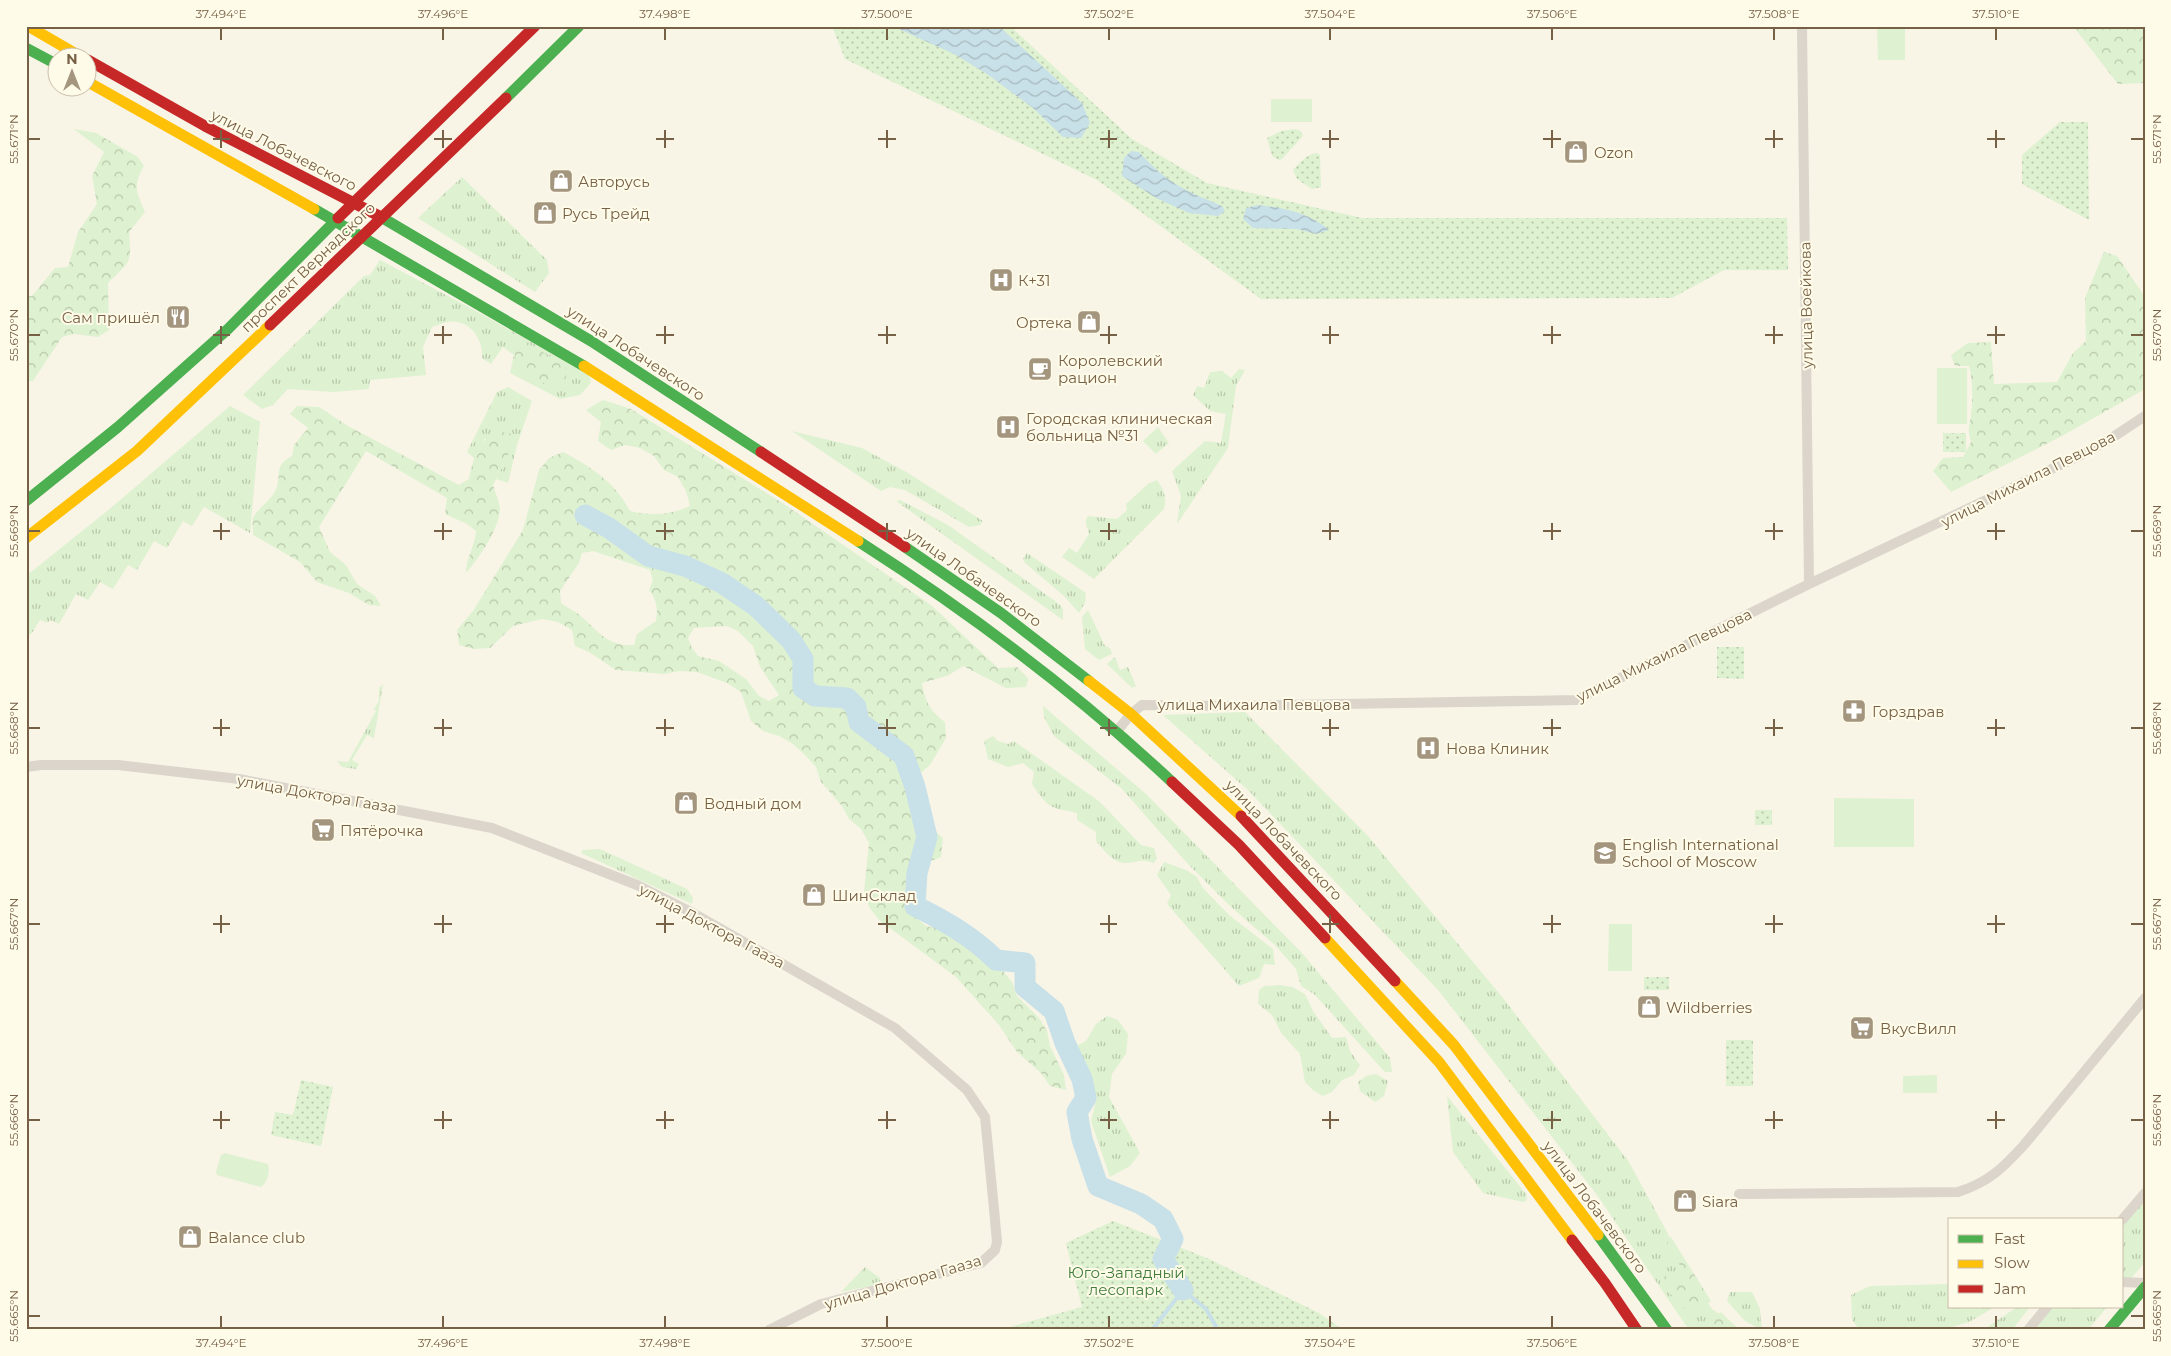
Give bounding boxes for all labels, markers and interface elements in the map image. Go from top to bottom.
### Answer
text: 37.494°E [195,6,247,21]
text: 37.496°E [418,6,468,21]
text: 37.498°E [639,6,691,21]
text: 37.500°E [861,6,913,21]
text: 37.502°E [1084,6,1134,21]
text: 37.504°E [1305,6,1355,21]
text: 37.506°E [1527,6,1577,21]
text: 37.508°E [1748,6,1800,21]
text: 37.510°E [1972,6,2020,21]
north arrow [48,48,98,98]
text: N [66,50,78,68]
street label: улица Лобачевского [207,105,360,195]
text: 55.671°N [6,114,21,164]
text: 55.671°N [2149,114,2164,164]
shop icon: Ozon [1563,139,1589,165]
place label: Ozon [1594,143,1634,162]
shop icon: Авторусь [548,168,574,194]
place label: Авторусь [578,172,650,191]
street label: проспект Вернадского [237,198,379,336]
shop icon: Русь Трейд [532,200,558,226]
place label: Русь Трейд [562,204,650,223]
street label: улица Воейкова [1795,241,1817,370]
hospital icon: К+31 [988,267,1014,293]
place label: К+31 [1018,271,1050,290]
street label: улица Лобачевского [563,301,709,405]
restaurant icon: Сам пришёл [165,304,191,330]
place label: Сам пришёл [62,308,160,327]
text: 55.670°N [6,309,21,361]
shop icon: Ортека [1076,309,1102,335]
text: 55.670°N [2149,309,2164,361]
place label: Ортека [1016,313,1072,332]
place label: Королевский рацион [1058,351,1163,387]
cafe icon: Королевский рацион [1027,356,1053,382]
place label: Городская клиническая больница №31 [1026,409,1213,445]
hospital icon: Городская клиническая больница №31 [995,414,1021,440]
street label: улица Михаила Певцова [1937,427,2118,532]
text: 55.669°N [6,505,21,557]
text: 55.669°N [2149,505,2164,557]
street label: улица Лобачевского [902,523,1045,631]
street label: улица Михаила Певцова [1572,604,1755,706]
street label: улица Михаила Певцова [1157,695,1350,714]
pharmacy icon: Горздрав [1841,698,1867,724]
text: 55.668°N [6,702,21,755]
place label: Горздрав [1872,702,1945,721]
text: 55.668°N [2149,702,2164,755]
hospital icon: Нова Клиник [1415,735,1441,761]
place label: Нова Клиник [1446,739,1549,758]
street label: улица Доктора Гааза [235,770,398,817]
street label: улица Лобачевского [1221,775,1347,904]
shop icon: Водный дом [673,790,699,816]
place label: Водный дом [704,794,802,813]
supermarket icon: Пятёрочка [310,817,336,843]
place label: Пятёрочка [340,821,424,840]
place label: English International School of Moscow [1622,835,1779,871]
school or university icon: English International School of Moscow [1592,840,1618,866]
street label: улица Доктора Гааза [635,879,788,972]
shop icon: ШинСклад [801,882,827,908]
place label: ШинСклад [832,886,917,905]
text: 55.667°N [6,898,21,950]
text: 55.667°N [2149,898,2164,950]
shop icon: Wildberries [1636,994,1662,1020]
place label: Wildberries [1666,998,1752,1017]
supermarket icon: ВкусВилл [1849,1015,1875,1041]
place label: ВкусВилл [1880,1019,1957,1038]
text: 55.666°N [6,1094,21,1146]
text: 55.666°N [2149,1094,2164,1146]
street label: улица Лобачевского [1538,1136,1651,1277]
shop icon: Siara [1672,1188,1698,1214]
place label: Siara [1702,1192,1738,1211]
legend [1948,1218,2124,1308]
shop icon: Balance club [177,1224,203,1250]
place label: Balance club [208,1228,305,1247]
text: Fast [1994,1229,2025,1248]
street label: улица Доктора Гааза [821,1251,984,1314]
text: Slow [1994,1253,2030,1272]
park label: Юго-Западный лесопарк [1067,1263,1185,1299]
text: Jam [1993,1279,2026,1298]
text: 55.665°N [6,1290,21,1342]
text: 55.665°N [2149,1290,2164,1342]
text: 37.494°E [195,1335,247,1350]
text: 37.496°E [418,1335,468,1350]
text: 37.498°E [639,1335,691,1350]
text: 37.500°E [861,1335,913,1350]
text: 37.502°E [1084,1335,1134,1350]
text: 37.504°E [1305,1335,1355,1350]
text: 37.506°E [1527,1335,1577,1350]
text: 37.508°E [1748,1335,1800,1350]
text: 37.510°E [1972,1335,2020,1350]

